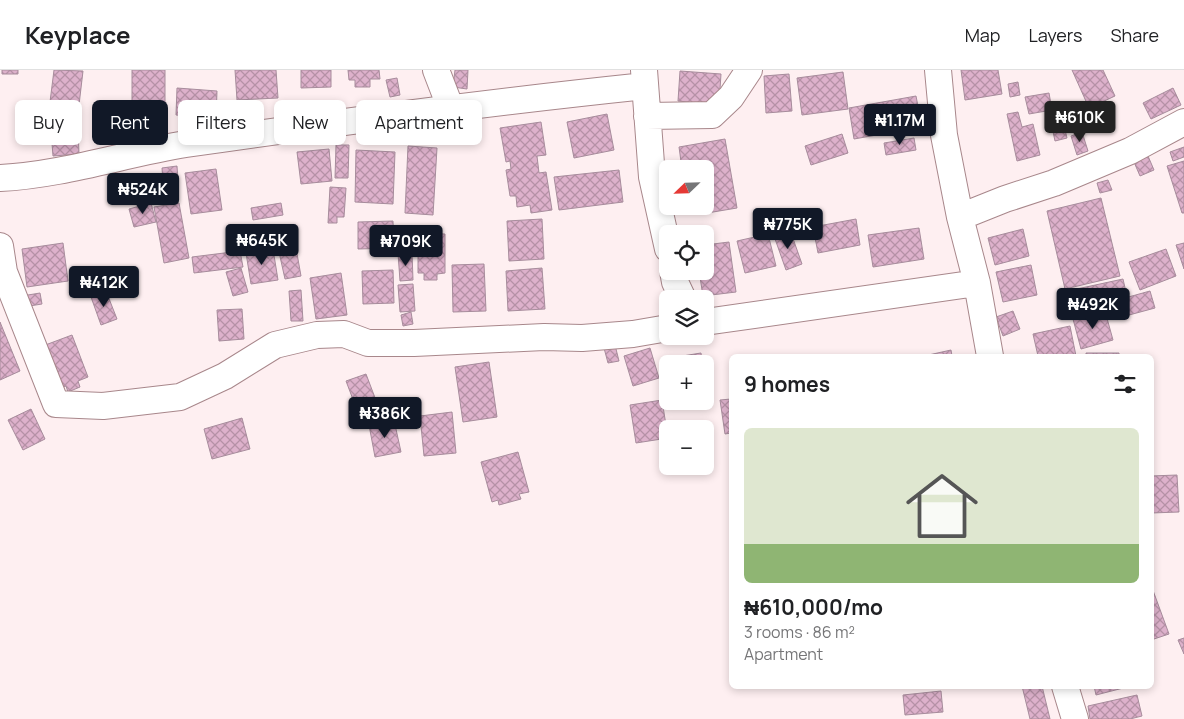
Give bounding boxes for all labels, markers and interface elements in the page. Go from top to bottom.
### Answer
text: Keyplace [25,18,130,51]
text: Map [965,23,1000,47]
text: Layers [1028,23,1082,47]
text: Share [1110,23,1159,47]
chip: Buy [15,100,82,145]
chip: Rent [92,100,168,145]
chip: Filters [178,100,264,145]
chip: New [274,100,346,145]
chip: Apartment [356,100,482,145]
pin: ₦610K [1045,100,1115,143]
pin: ₦1.17M [859,104,941,146]
text: ₦610K [1055,106,1105,128]
text: ₦1.17M [875,109,925,131]
north arrow [659,160,714,215]
map controls [659,160,714,475]
pin: ₦524K [108,172,178,215]
text: ₦524K [118,178,168,200]
pin: ₦775K [753,208,823,250]
text: ₦775K [764,213,812,235]
pin: ₦645K [227,224,297,266]
pin: ₦709K [371,224,441,267]
button: locate [659,225,714,280]
text: ₦645K [237,229,287,251]
text: ₦709K [381,230,431,252]
pin: ₦412K [69,266,139,308]
text: ₦412K [80,271,128,293]
pin: ₦492K [1058,288,1128,330]
button: layers [659,290,714,345]
text: ₦492K [1068,293,1118,315]
button: + [659,355,714,410]
text: 9 homes [744,370,830,398]
icon: filters [1111,370,1139,398]
pin: ₦386K [350,396,420,439]
text: ₦386K [360,402,410,424]
button: − [659,420,714,475]
icon: home [897,461,987,551]
text: ₦610,000/mo [744,593,883,621]
text: 3 rooms · 86 m² [744,621,855,643]
text: Apartment [744,643,823,665]

